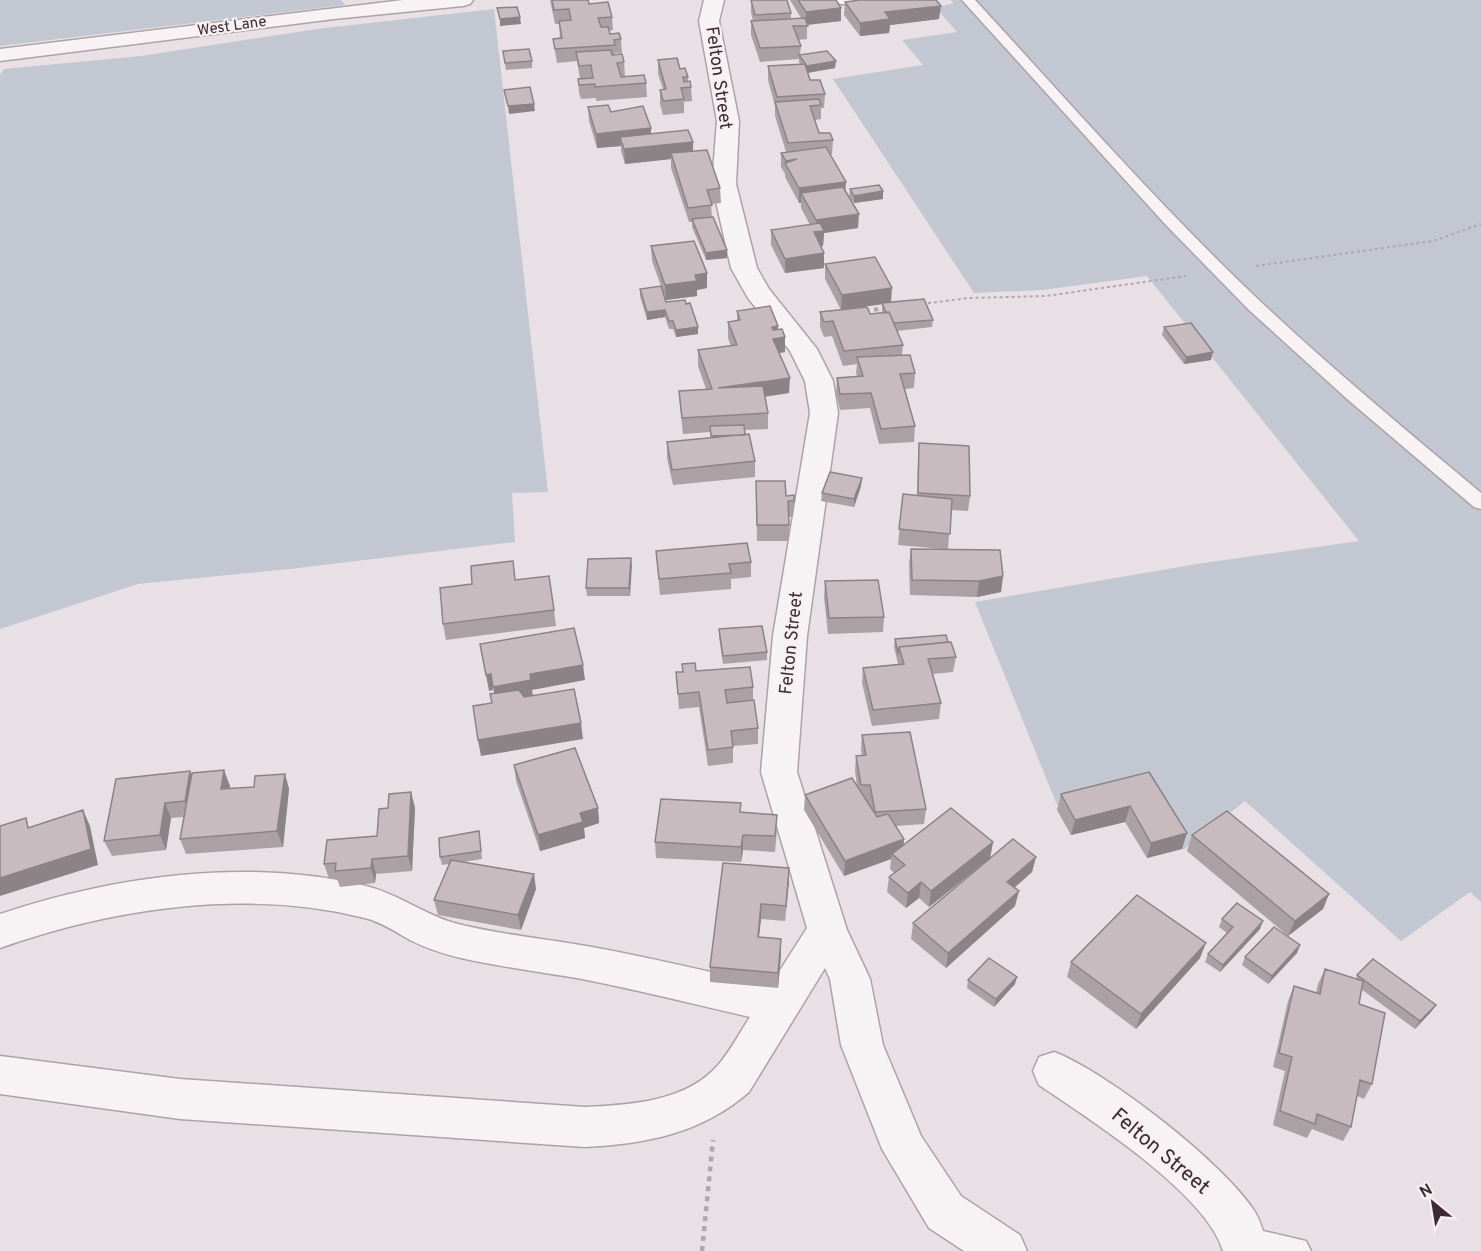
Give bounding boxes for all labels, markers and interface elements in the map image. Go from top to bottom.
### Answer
street label: West Lane [196,13,268,41]
street label: Felton Street [699,25,737,131]
street label: Felton Street [775,590,809,696]
street label: Felton Street [1105,1103,1215,1201]
north arrow [1403,1173,1463,1233]
text: N [1417,1180,1436,1203]

